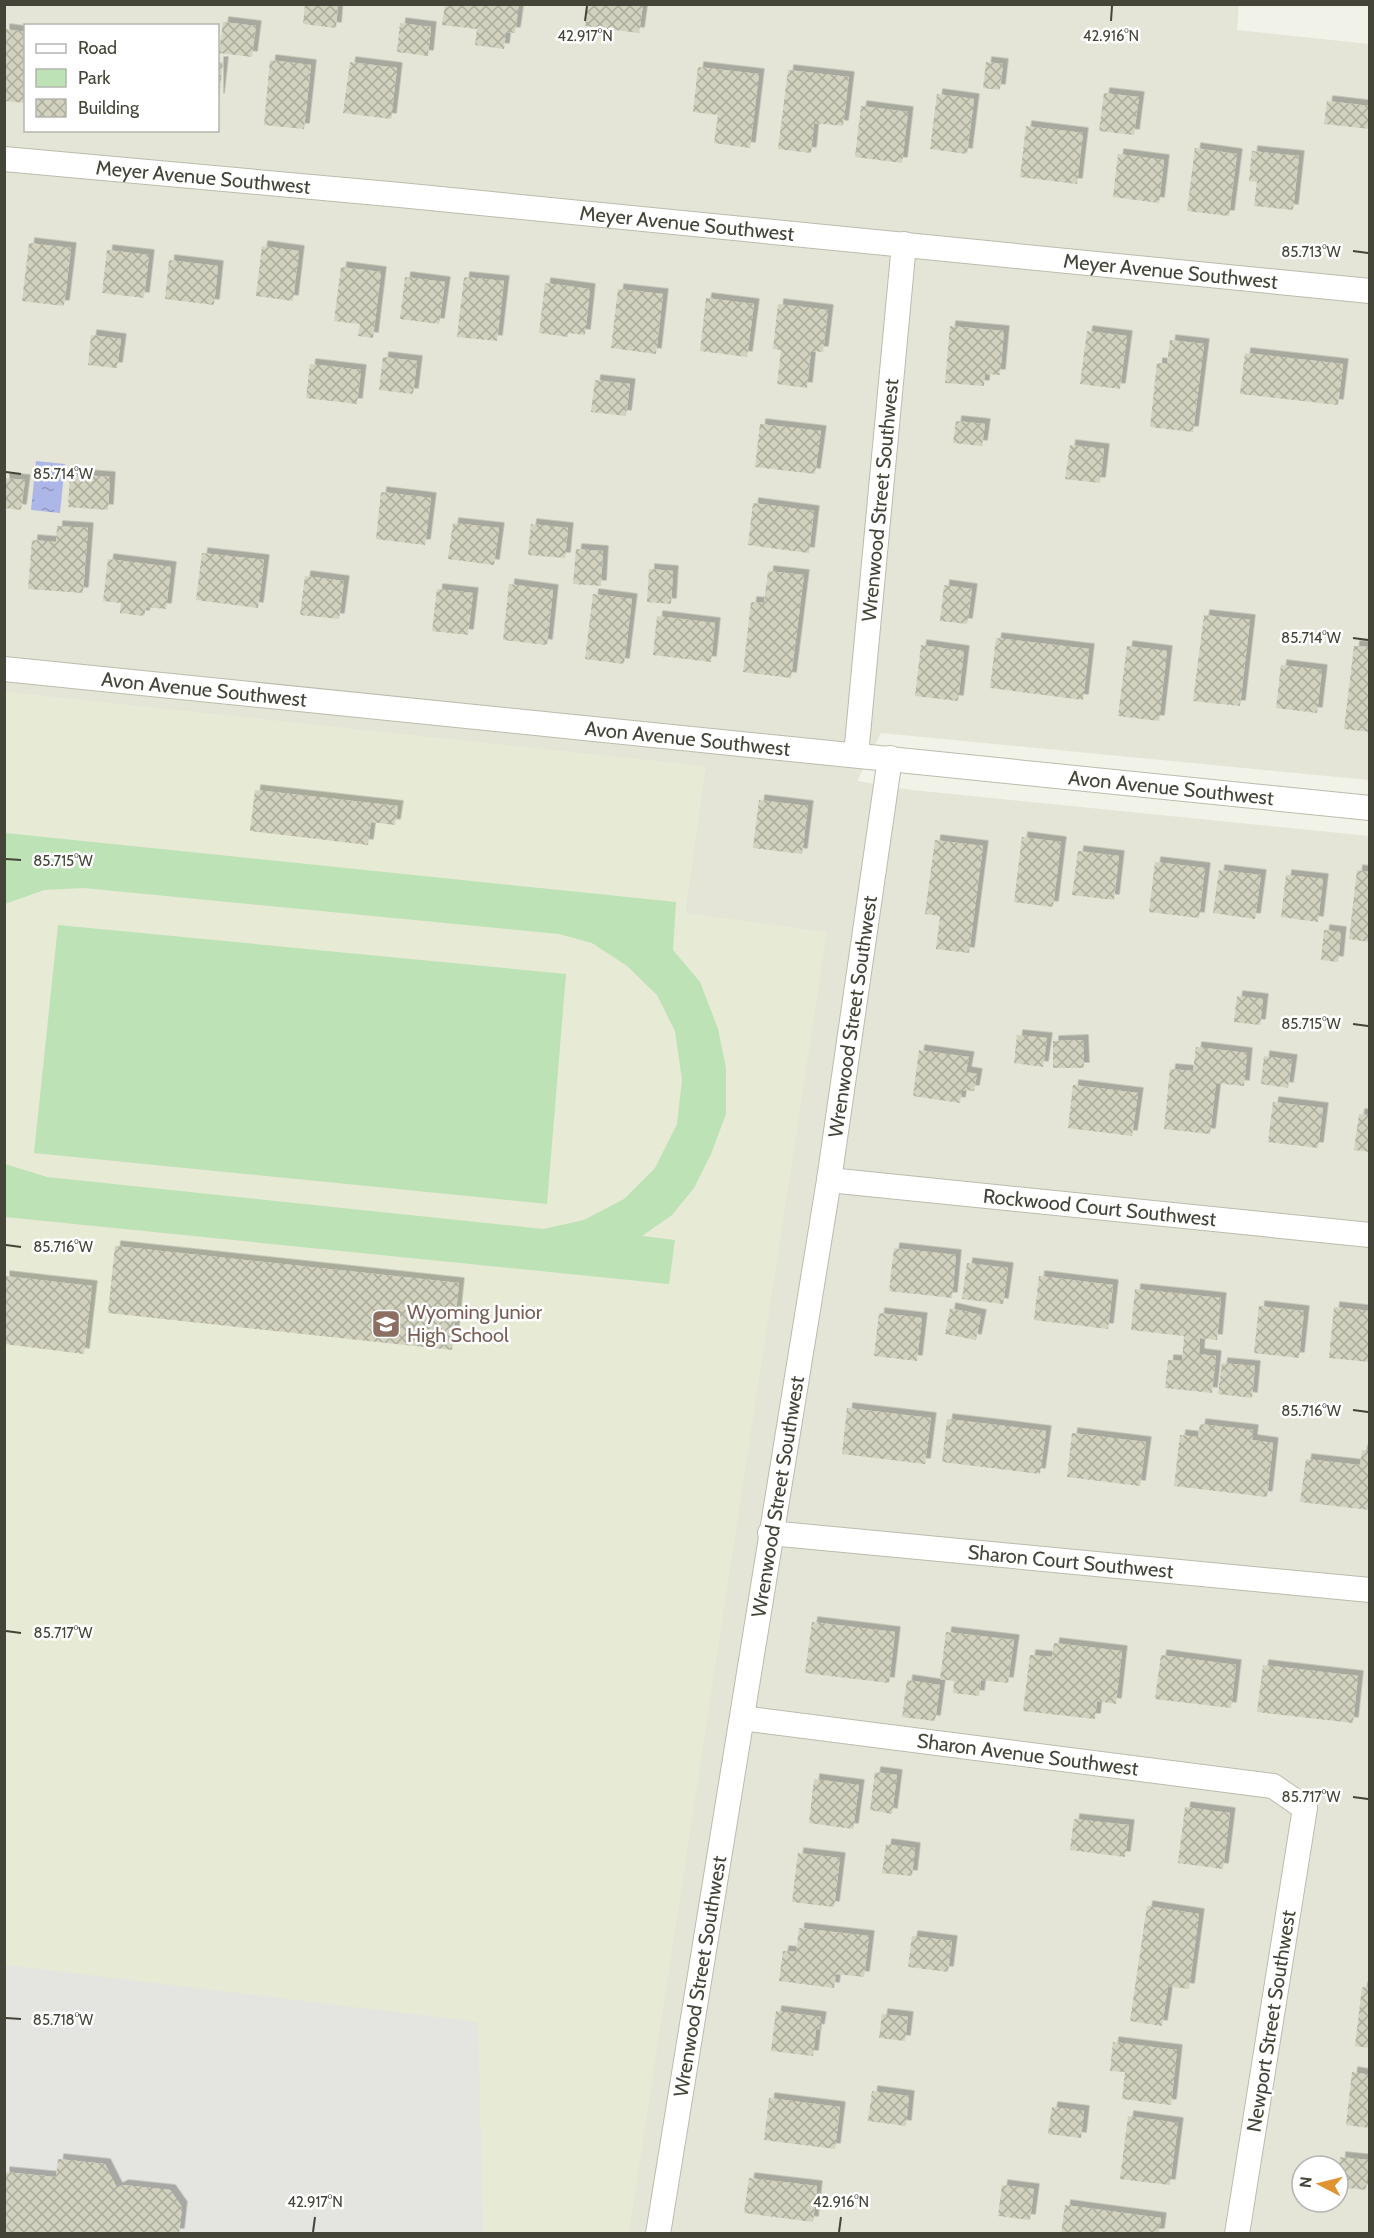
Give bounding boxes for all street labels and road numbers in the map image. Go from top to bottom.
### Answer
street label: Meyer Avenue Southwest [95,155,312,199]
street label: Meyer Avenue Southwest [579,201,796,246]
street label: Meyer Avenue Southwest [1062,249,1279,294]
street label: Wrenwood Street Southwest [857,377,903,623]
street label: Avon Avenue Southwest [100,667,308,712]
street label: Avon Avenue Southwest [584,716,792,761]
street label: Avon Avenue Southwest [1067,765,1275,810]
street label: Wrenwood Street Southwest [823,894,882,1139]
street label: Rockwood Court Southwest [982,1184,1218,1231]
street label: Wrenwood Street Southwest [746,1374,809,1619]
street label: Sharon Court Southwest [967,1540,1175,1583]
street label: Sharon Avenue Southwest [916,1729,1140,1781]
street label: Wrenwood Street Southwest [668,1854,731,2099]
street label: Newport Street Southwest [1242,1908,1300,2134]

